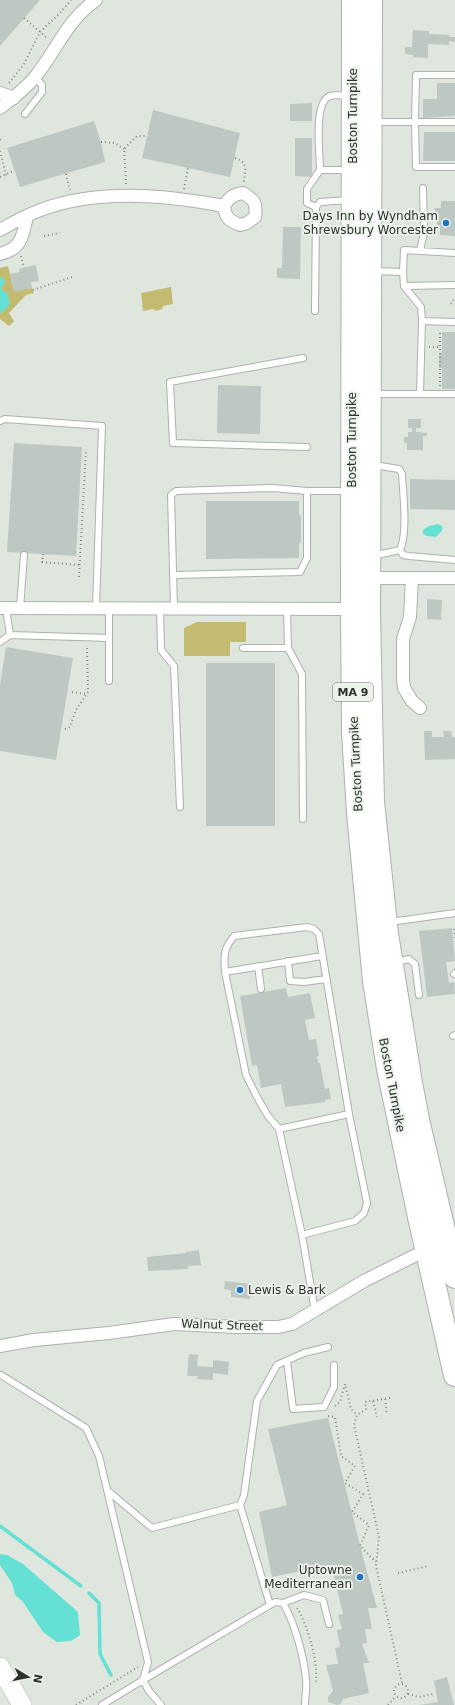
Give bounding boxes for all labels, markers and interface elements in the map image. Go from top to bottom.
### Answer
street label: Boston Turnpike [346,68,360,164]
place label: Days Inn by Wyndham Shrewsbury Worcester [303,209,438,237]
marker: Days Inn by Wyndham Shrewsbury Worcester [441,218,451,228]
street label: Boston Turnpike [345,392,359,488]
road number: MA 9 [333,683,373,701]
street label: Boston Turnpike [347,716,365,812]
street label: Boston Turnpike [376,1037,408,1133]
place label: Lewis & Bark [248,1283,326,1297]
marker: Lewis & Bark [235,1285,245,1295]
street label: Walnut Street [181,1317,264,1333]
place label: Uptowne Mediterranean [264,1563,352,1591]
marker: Uptowne Mediterranean [355,1572,365,1582]
north arrow [8,1657,48,1697]
text: N [30,1673,45,1684]

